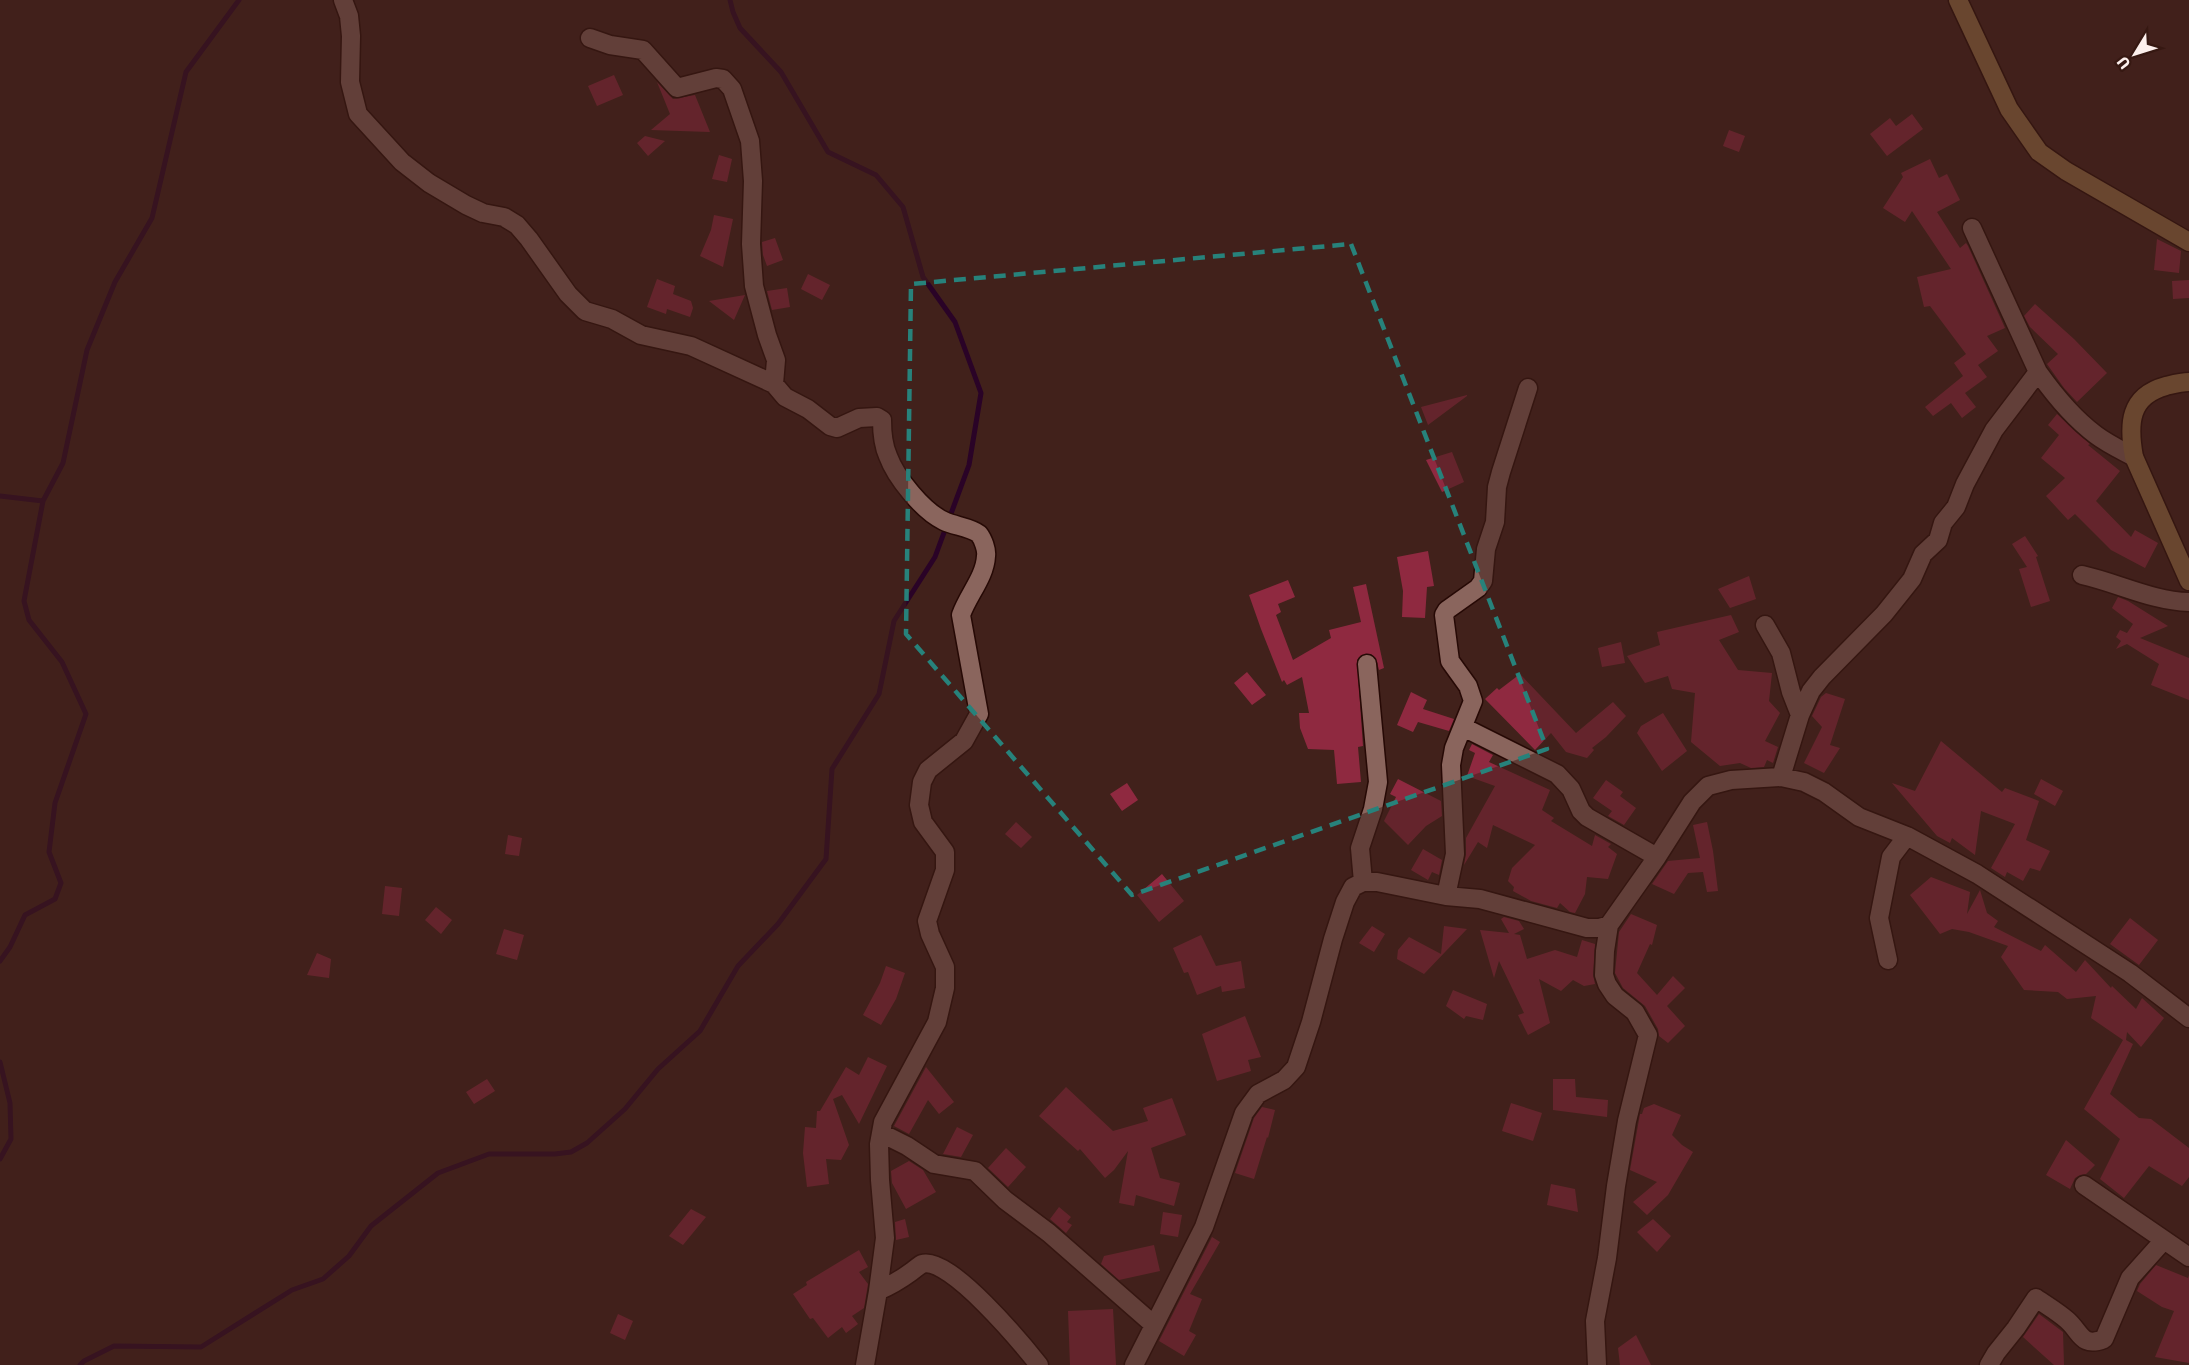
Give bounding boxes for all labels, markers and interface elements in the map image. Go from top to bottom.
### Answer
north arrow [2105,24,2165,84]
text: U [2113,52,2135,73]

